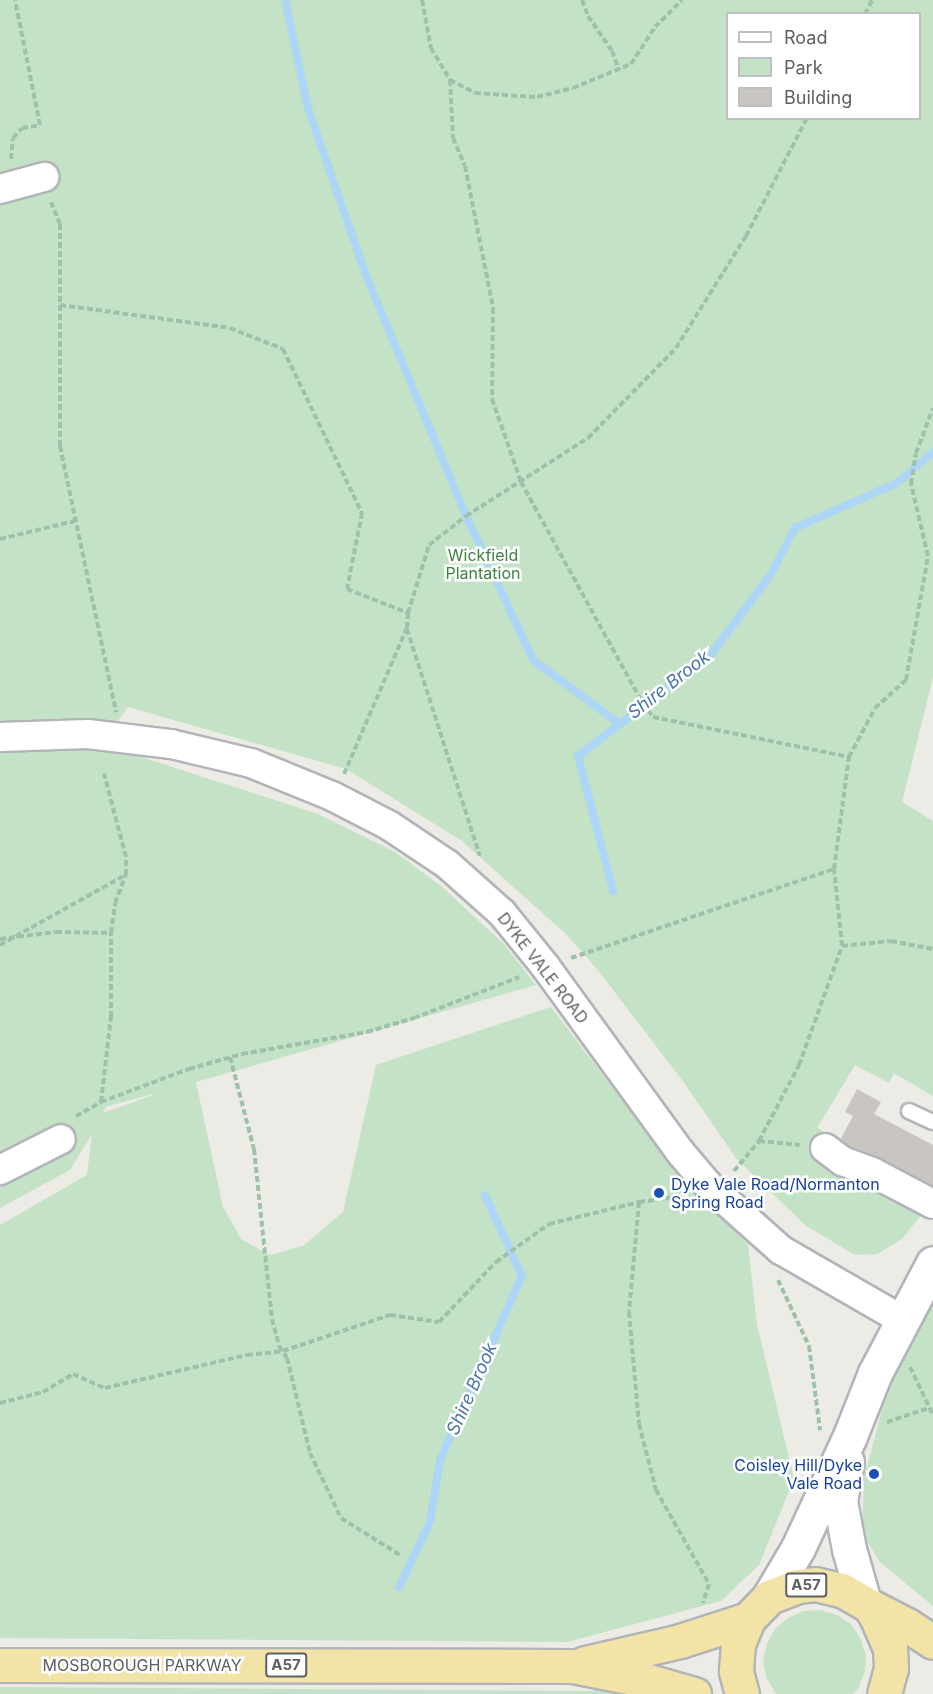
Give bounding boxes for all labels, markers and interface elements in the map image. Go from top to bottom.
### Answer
legend [726,12,921,120]
text: Road [784,27,827,48]
text: Park [784,57,823,78]
text: Building [784,87,852,108]
park label: Wickfield Plantation [446,545,520,583]
water label: Shire Brook [624,646,714,724]
street label: DYKE VALE ROAD [494,909,592,1027]
place label: Dyke Vale Road/Normanton Spring Road [671,1174,880,1212]
marker: Dyke Vale Road/Normanton Spring Road [652,1186,666,1200]
water label: Shire Brook [442,1340,502,1438]
place label: Coisley Hill/Dyke Vale Road [734,1455,862,1493]
marker: Coisley Hill/Dyke Vale Road [867,1467,881,1481]
road number: A57 [785,1573,827,1597]
road number: A57 [265,1653,307,1677]
street label: MOSBOROUGH PARKWAY [42,1655,242,1675]

